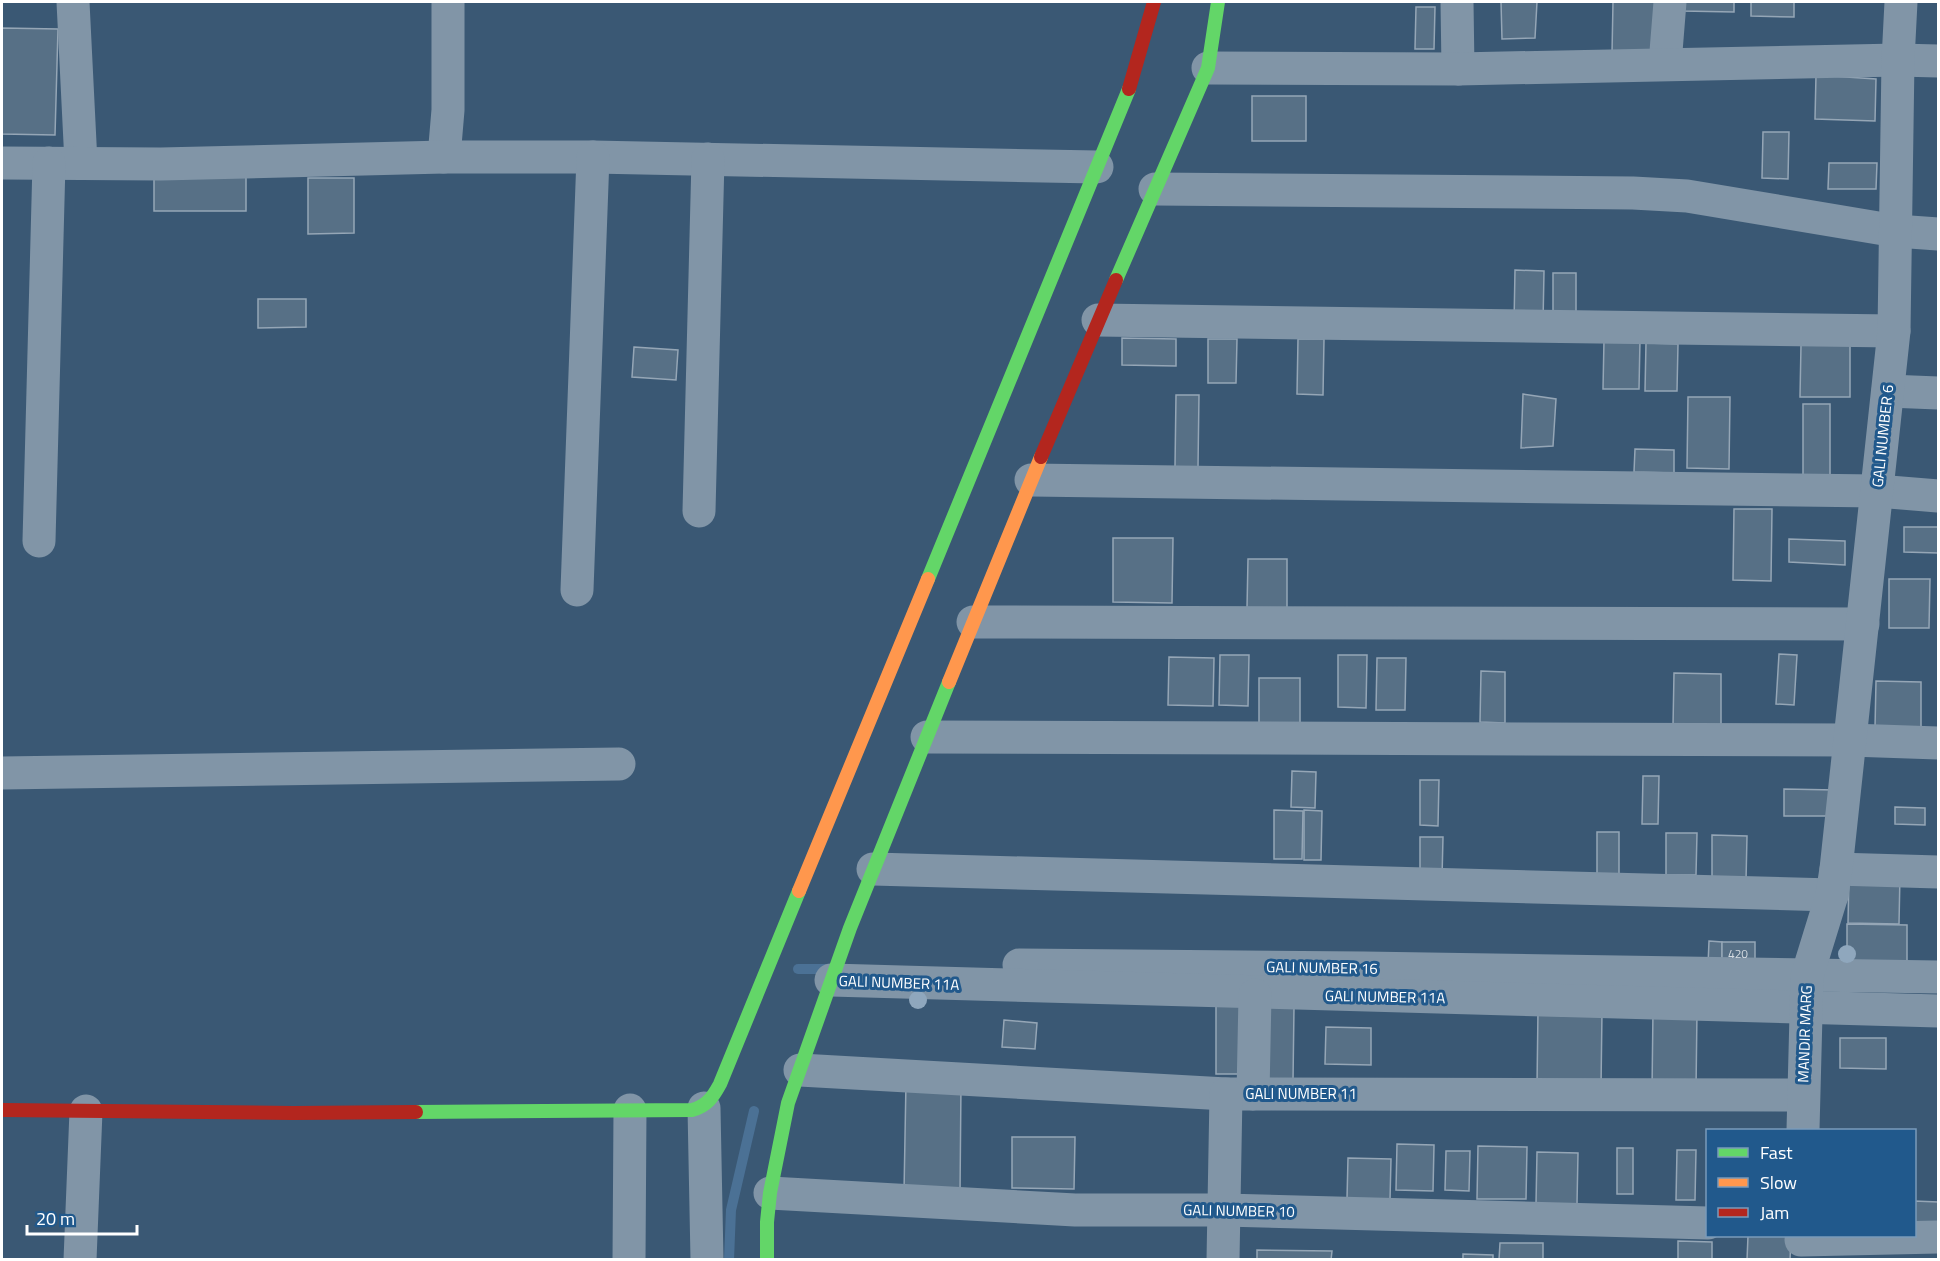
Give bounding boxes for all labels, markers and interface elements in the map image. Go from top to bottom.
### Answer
street label: GALI NUMBER 6 [1866,383,1899,488]
house number: 420 [1728,944,1748,963]
street label: GALI NUMBER 16 [1266,955,1378,980]
street label: GALI NUMBER 11A [838,969,960,996]
street label: GALI NUMBER 11A [1325,984,1446,1009]
street label: MANDIR MARG [1791,985,1818,1083]
street label: GALI NUMBER 11 [1245,1082,1357,1105]
legend [1706,1129,1916,1237]
text: Fast [1760,1139,1793,1166]
text: Slow [1760,1169,1797,1196]
scale bar [27,1198,136,1236]
street label: GALI NUMBER 10 [1183,1198,1295,1223]
text: Jam [1760,1199,1789,1226]
text: 20 m [36,1205,75,1232]

